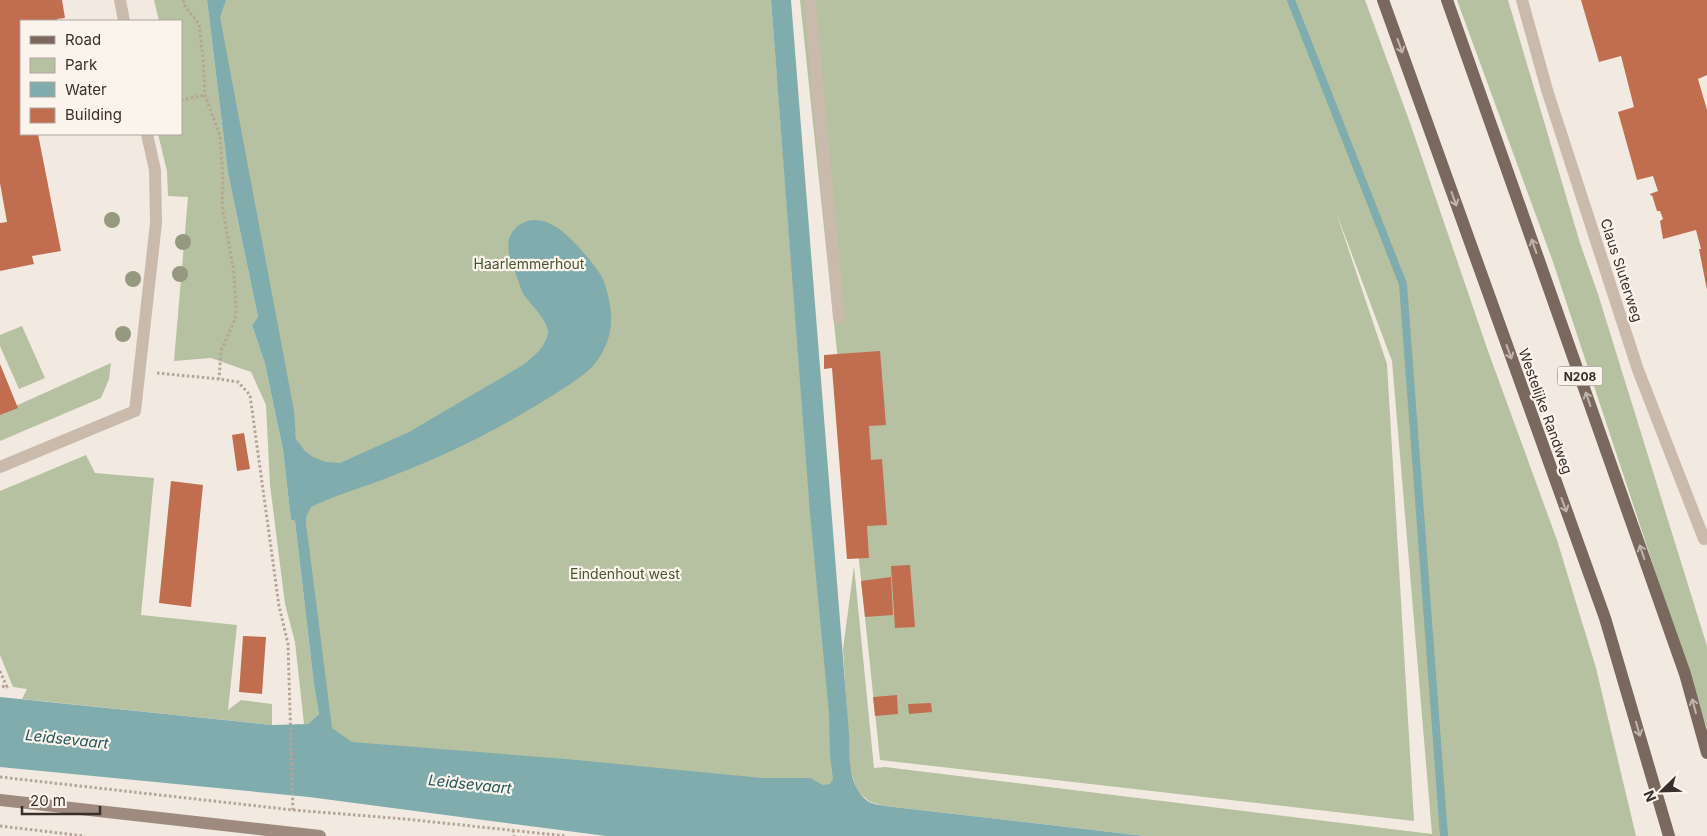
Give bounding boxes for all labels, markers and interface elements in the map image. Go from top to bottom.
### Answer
legend [20,20,182,135]
text: Road [65,30,101,49]
one-way arrow [1396,38,1405,53]
text: Park [65,55,98,74]
text: Water [65,80,107,99]
text: Building [65,105,122,124]
one-way arrow [1450,191,1460,207]
street label: Claus Sluterweg [1597,216,1647,324]
one-way arrow [1529,239,1538,254]
park label: Haarlemmerhout [474,255,585,272]
one-way arrow [1505,344,1514,359]
street label: Westelijke Randweg [1515,346,1577,476]
road number: N208 [1558,366,1602,386]
one-way arrow [1583,392,1592,407]
one-way arrow [1560,497,1569,512]
one-way arrow [1637,545,1647,561]
park label: Eindenhout west [570,565,680,582]
one-way arrow [1689,699,1698,715]
one-way arrow [1634,720,1644,736]
water label: Leidsevaart [24,725,111,753]
north arrow [1637,766,1687,816]
water label: Leidsevaart [427,770,514,798]
scale bar [22,784,100,816]
text: N [1640,788,1659,805]
text: 20 m [30,791,66,810]

